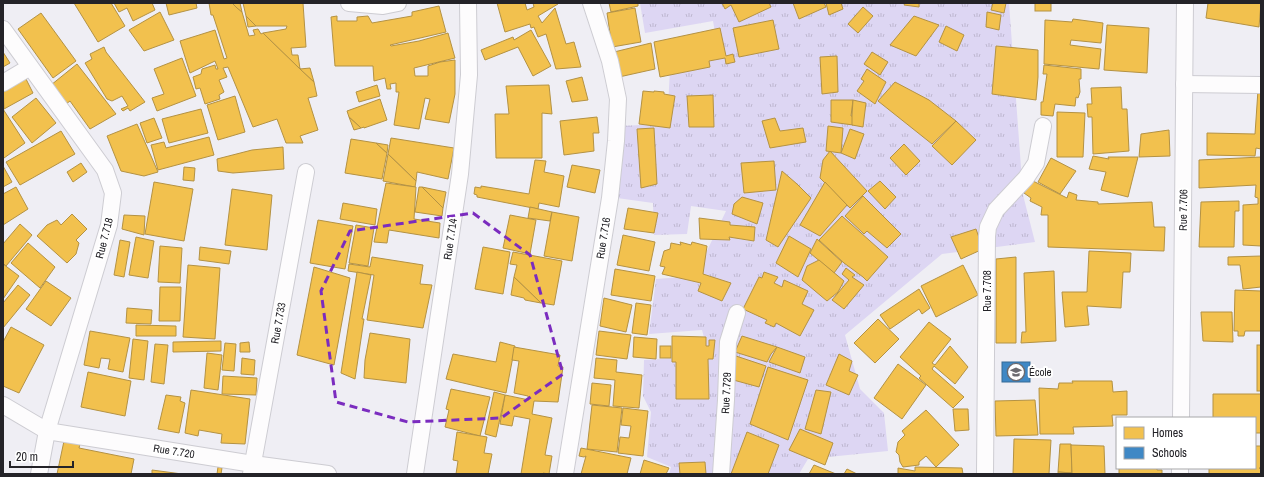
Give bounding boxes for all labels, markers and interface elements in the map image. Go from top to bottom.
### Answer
street label: Rue 7.706 [1176,189,1190,231]
street label: Rue 7.718 [92,216,116,260]
street label: Rue 7.716 [593,216,613,260]
street label: Rue 7.714 [440,217,460,261]
street label: Rue 7.708 [980,270,994,312]
street label: Rue 7.733 [267,301,289,345]
school or university icon: École [1006,362,1026,382]
place label: École [1029,365,1052,379]
street label: Rue 7.729 [718,372,734,414]
legend [1116,417,1256,469]
text: Homes [1152,425,1183,441]
street label: Rue 7.720 [152,441,196,461]
scale bar [10,443,73,469]
text: Schools [1152,445,1187,461]
text: 20 m [16,449,38,465]

